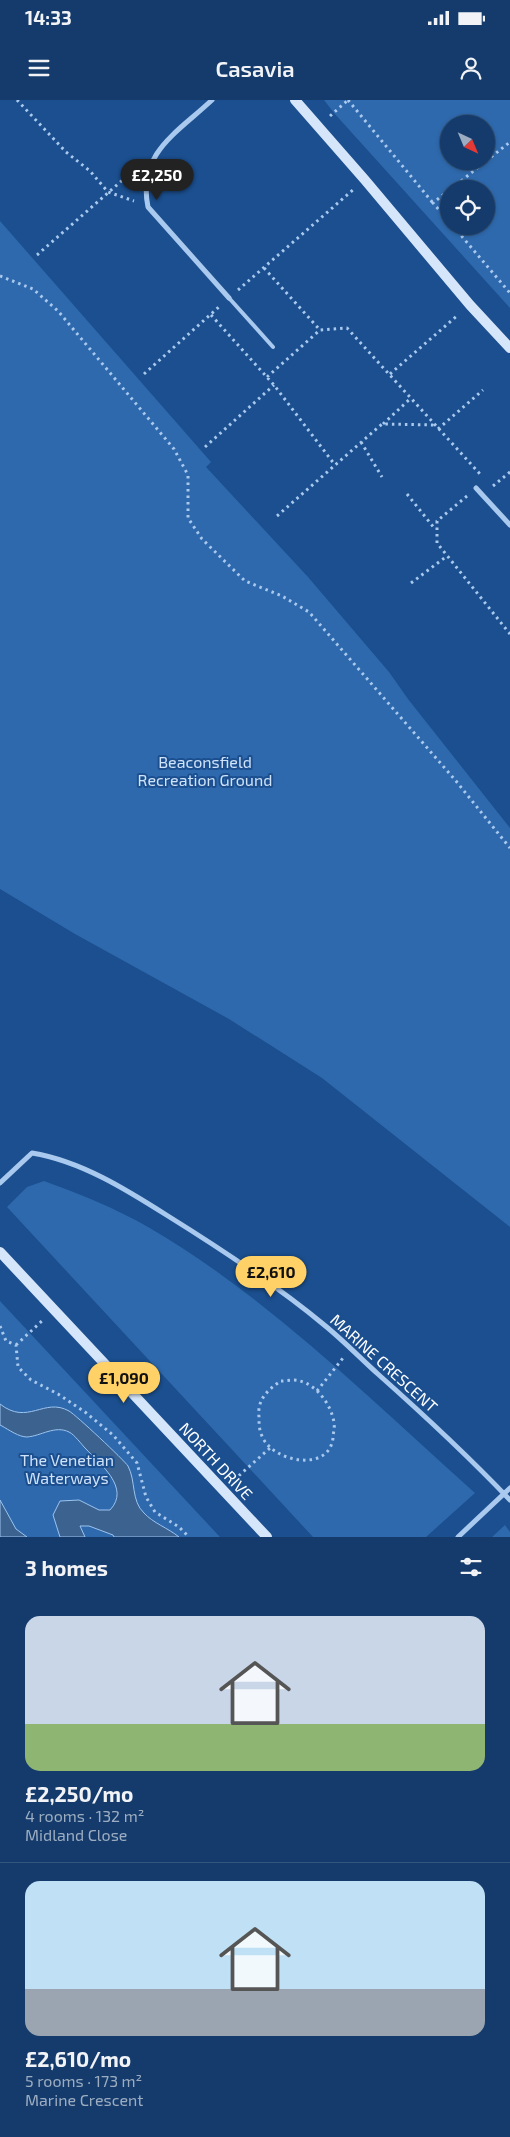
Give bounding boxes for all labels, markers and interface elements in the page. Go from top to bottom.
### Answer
text: 14:33 [25,6,72,29]
icon: menu [25,54,53,82]
icon: person [457,54,485,82]
text: Casavia [215,55,295,81]
north arrow [440,115,495,170]
map controls [440,115,495,235]
pin: £2,250 [116,158,198,201]
text: £2,250 [132,165,182,184]
button: locate [440,180,495,235]
park label: Beaconsfield Recreation Ground [138,752,272,789]
pin: £2,610 [230,1256,312,1298]
text: £2,610 [247,1262,296,1281]
street label: MARINE CRESCENT [327,1310,442,1416]
pin: £1,090 [83,1362,165,1404]
text: £1,090 [99,1368,149,1387]
street label: NORTH DRIVE [176,1418,257,1503]
park label: The Venetian Waterways [20,1450,114,1487]
icon: filters [457,1553,485,1581]
text: 3 homes [25,1555,108,1580]
icon: home [210,1648,300,1738]
text: £2,250/mo [25,1781,133,1806]
text: 4 rooms · 132 m² [25,1806,144,1825]
text: Midland Close [25,1825,127,1844]
icon: home [210,1914,300,2004]
text: £2,610/mo [25,2046,131,2071]
text: 5 rooms · 173 m² [25,2071,142,2090]
text: Marine Crescent [25,2090,143,2109]

